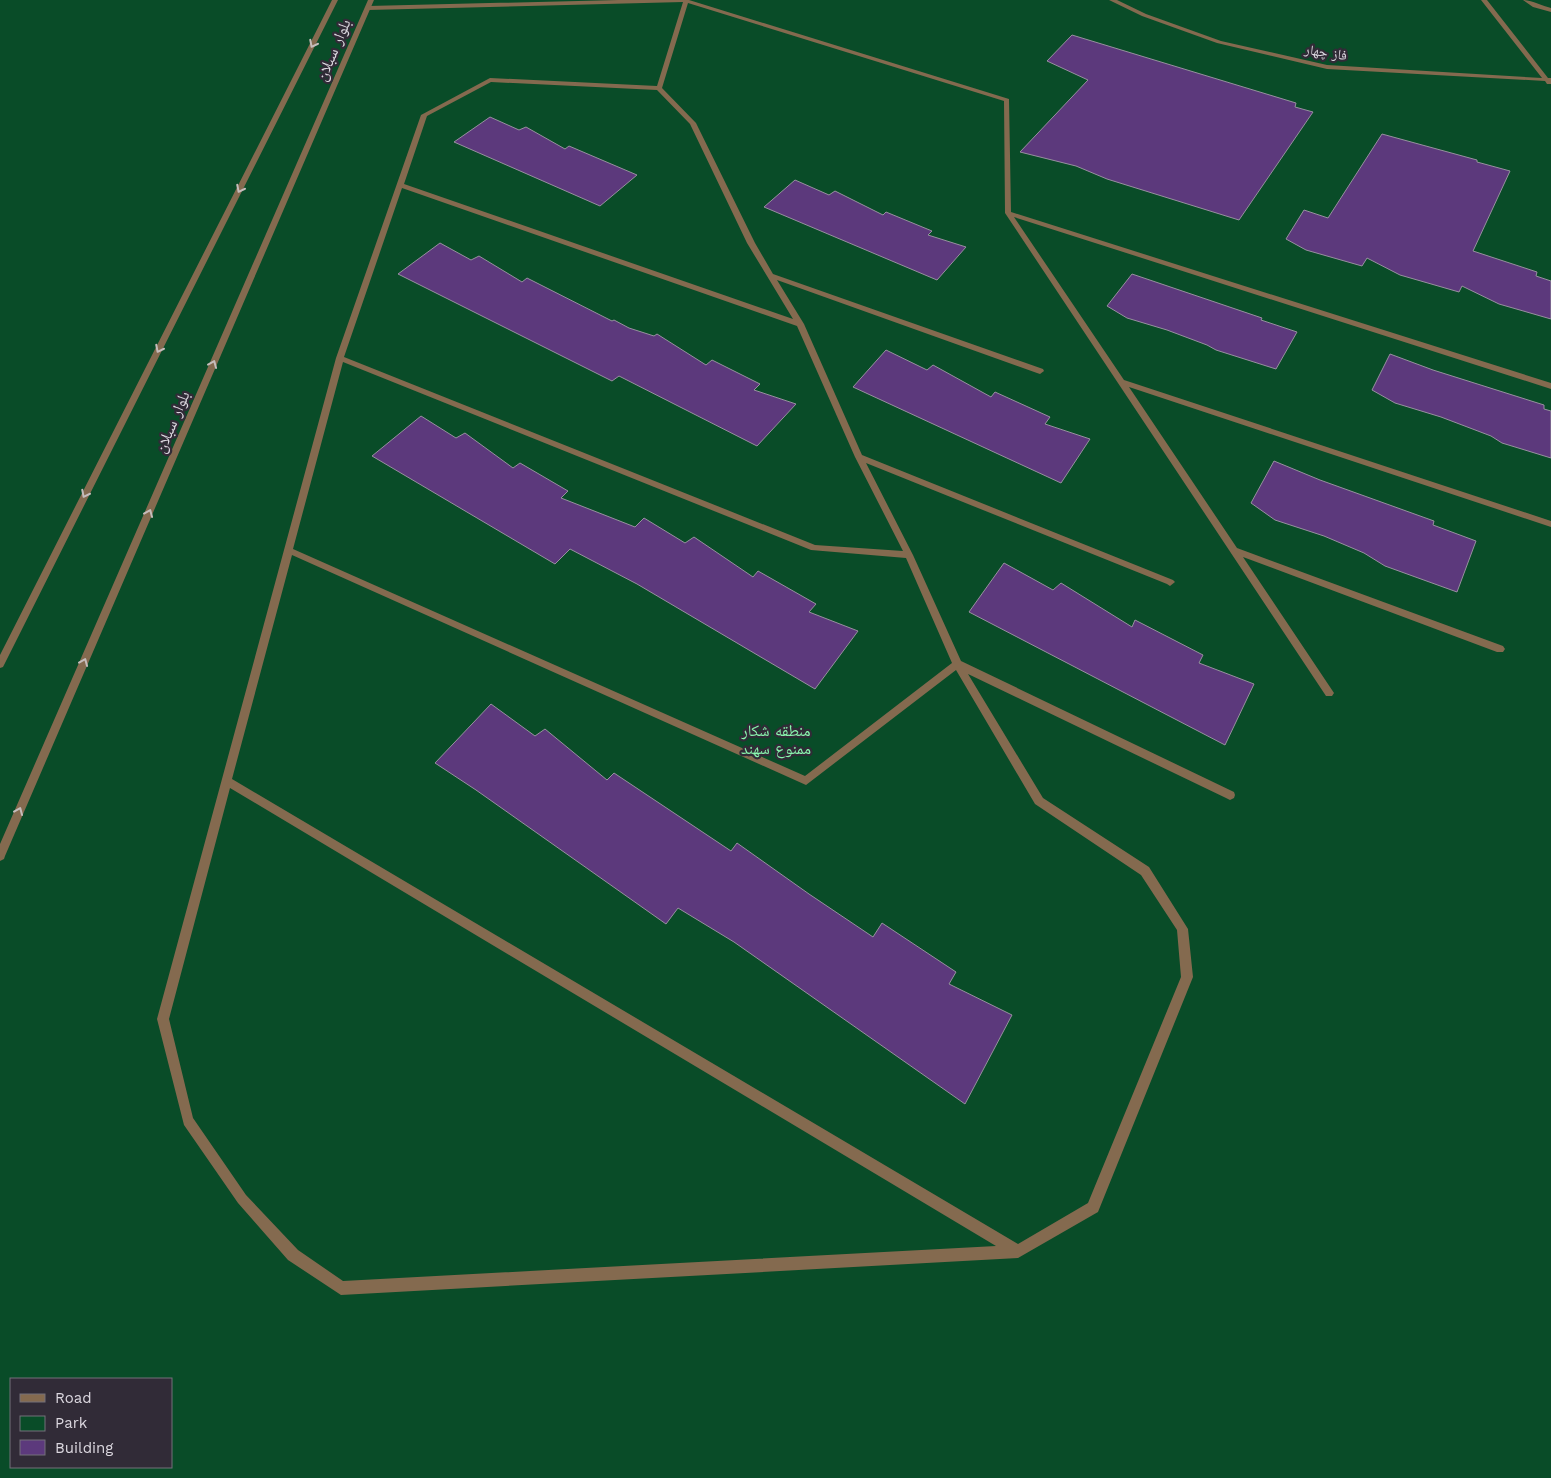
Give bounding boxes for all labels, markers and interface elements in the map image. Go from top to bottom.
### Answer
street label: بلوار سبلان [311,16,355,84]
one-way arrow [309,38,319,47]
street label: فاز چهار [1302,41,1348,64]
one-way arrow [236,183,246,192]
one-way arrow [155,344,165,353]
one-way arrow [207,360,218,369]
street label: بلوار سبلان [150,388,194,456]
one-way arrow [82,489,92,498]
one-way arrow [142,509,153,518]
one-way arrow [78,658,89,667]
park label: منطقه شکار ممنوع سهند [740,721,811,759]
one-way arrow [13,807,24,816]
legend [10,1378,172,1468]
text: Road [55,1389,92,1407]
text: Park [55,1414,88,1432]
text: Building [55,1439,113,1457]

